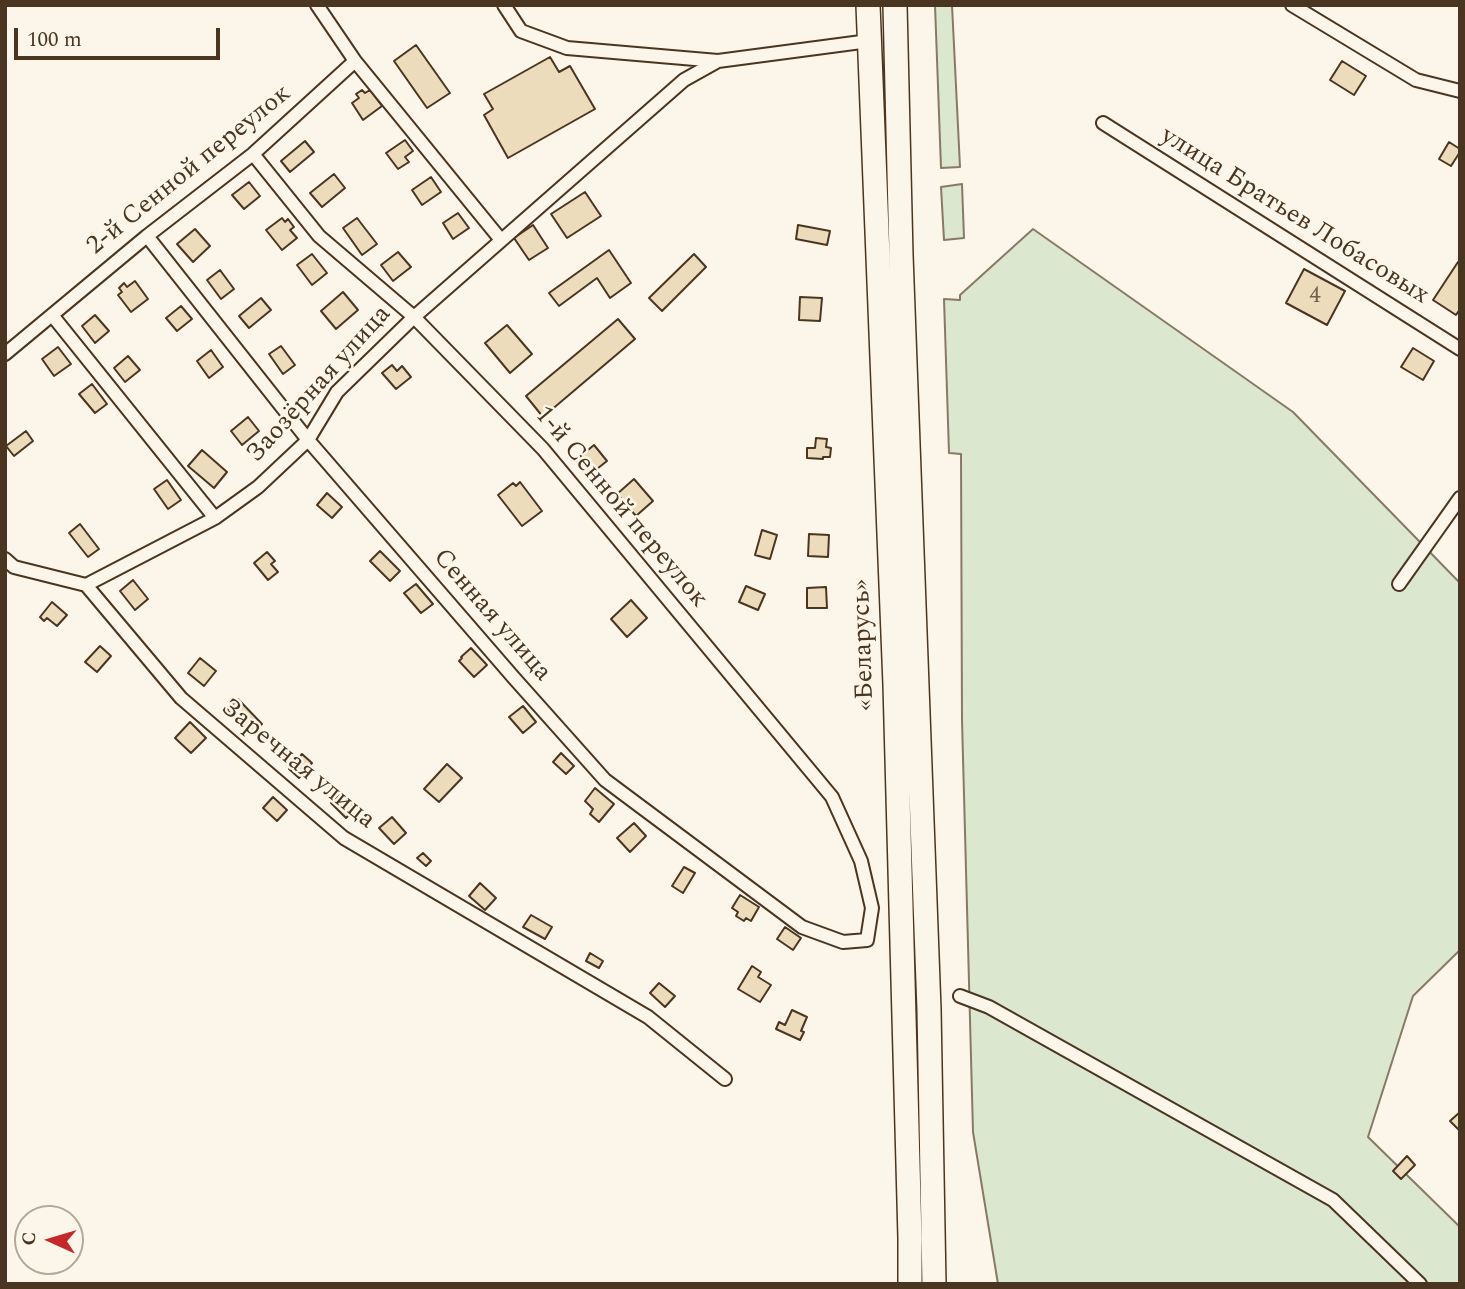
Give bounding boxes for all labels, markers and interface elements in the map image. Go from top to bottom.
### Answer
scale bar [18,14,224,58]
text: 100 m [27,24,82,56]
street label: 2-й Сенной переулок [82,79,298,263]
street label: улица Братьев Лобасовых [1154,121,1434,313]
house number: 4 [1309,283,1321,311]
street label: Заозёрная улица [241,300,399,470]
street label: 1-й Сенной переулок [527,401,713,615]
street label: Сенная улица [425,543,557,689]
street label: «Беларусь» [847,579,883,711]
street label: Заречная улица [213,693,381,837]
north arrow [14,1205,84,1275]
text: С [15,1231,44,1246]

